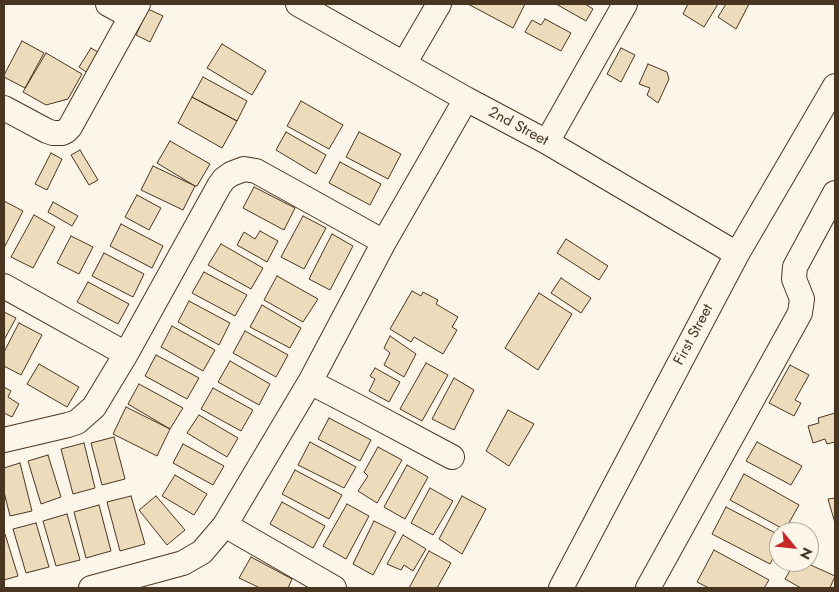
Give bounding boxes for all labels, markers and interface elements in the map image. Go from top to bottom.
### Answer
street label: 2nd Street [485,104,551,150]
street label: First Street [670,301,718,369]
north arrow [769,522,819,572]
text: N [795,544,818,563]

